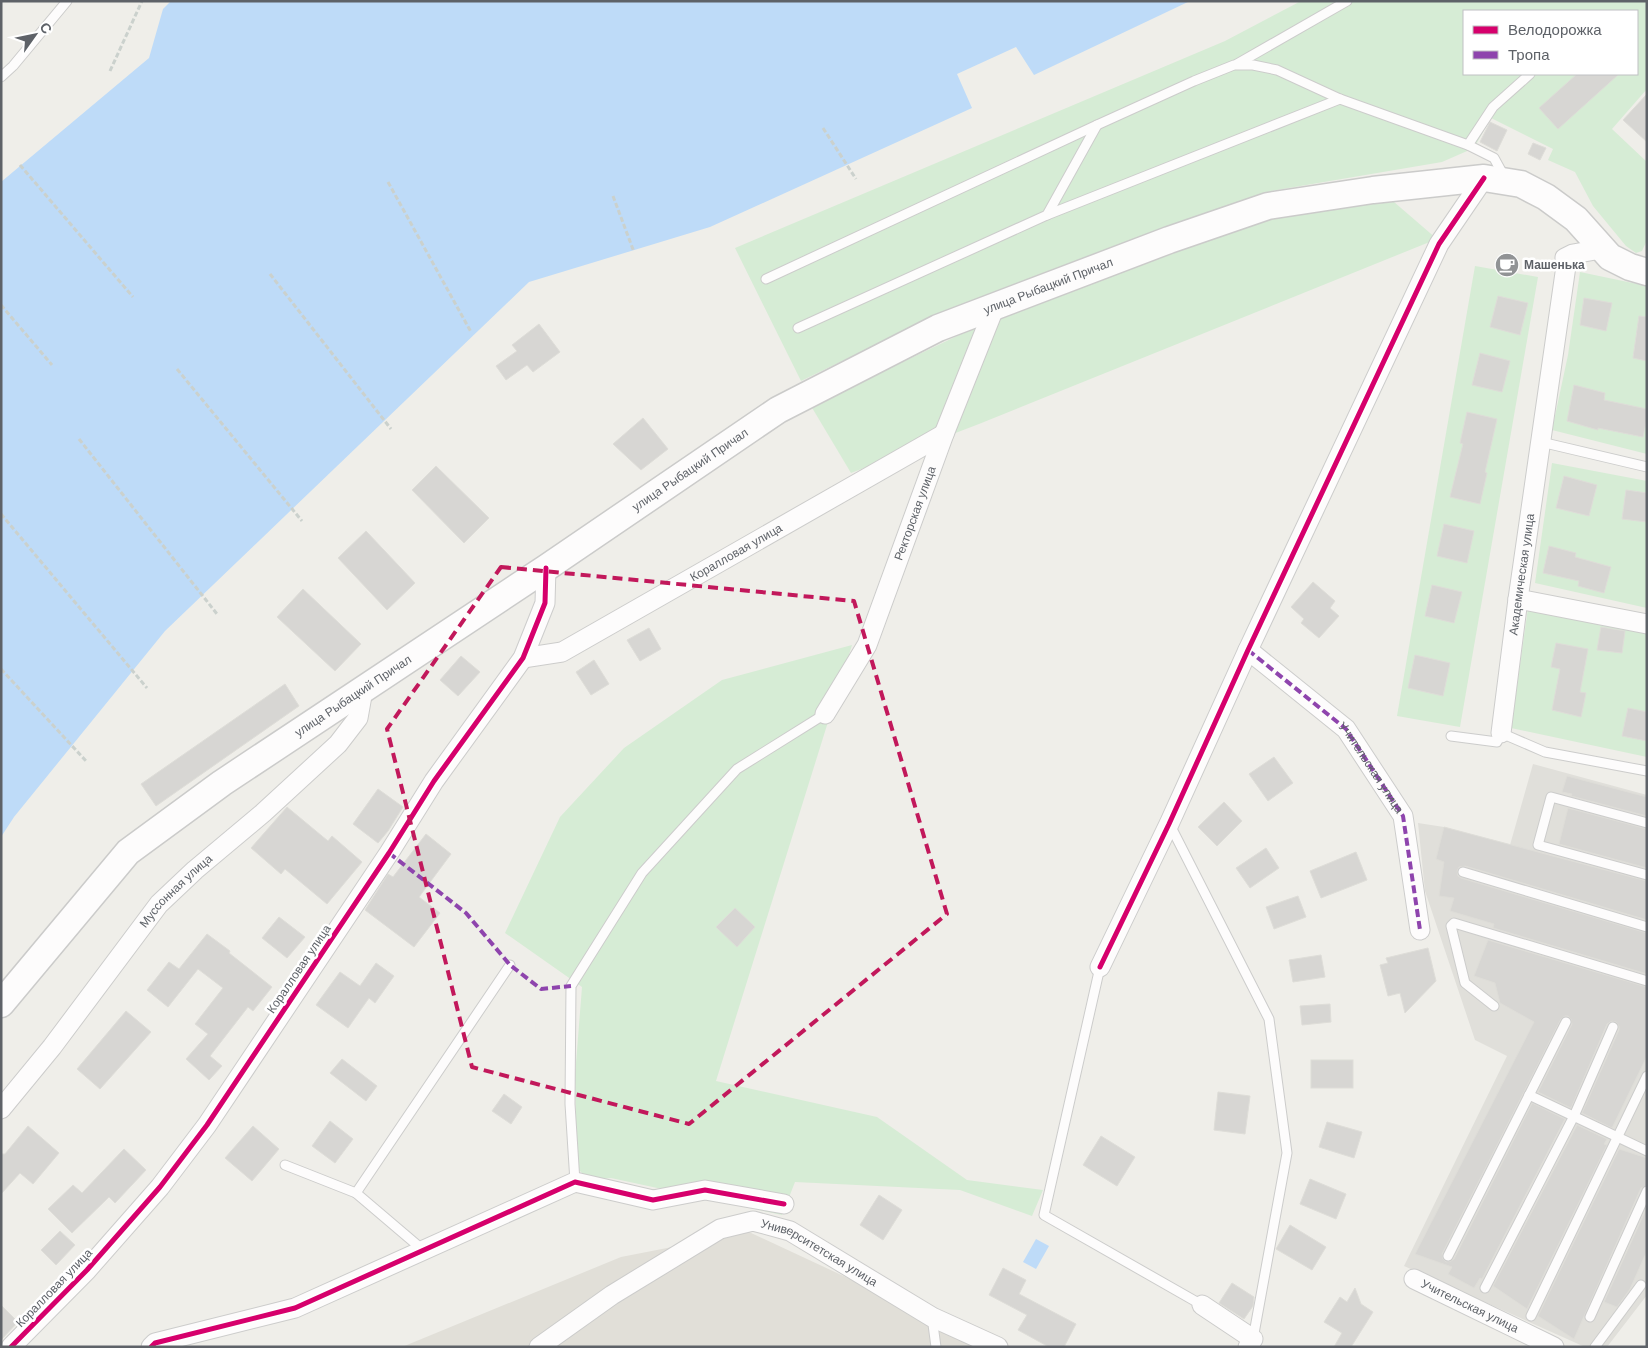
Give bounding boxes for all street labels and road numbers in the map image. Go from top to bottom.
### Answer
street label: улица Рыбацкий Причал [982,255,1115,317]
street label: улица Рыбацкий Причал [630,425,751,514]
street label: Ректорская улица [891,464,939,562]
street label: Академическая улица [1506,512,1537,636]
street label: Коралловая улица [688,521,785,584]
street label: улица Рыбацкий Причал [292,652,414,740]
street label: Учительская улица [1336,719,1407,816]
street label: Муссонная улица [137,851,215,930]
street label: Коралловая улица [264,922,334,1016]
street label: Университетская улица [759,1216,880,1289]
street label: Коралловая улица [13,1246,95,1330]
street label: Учительская улица [1419,1277,1521,1336]

